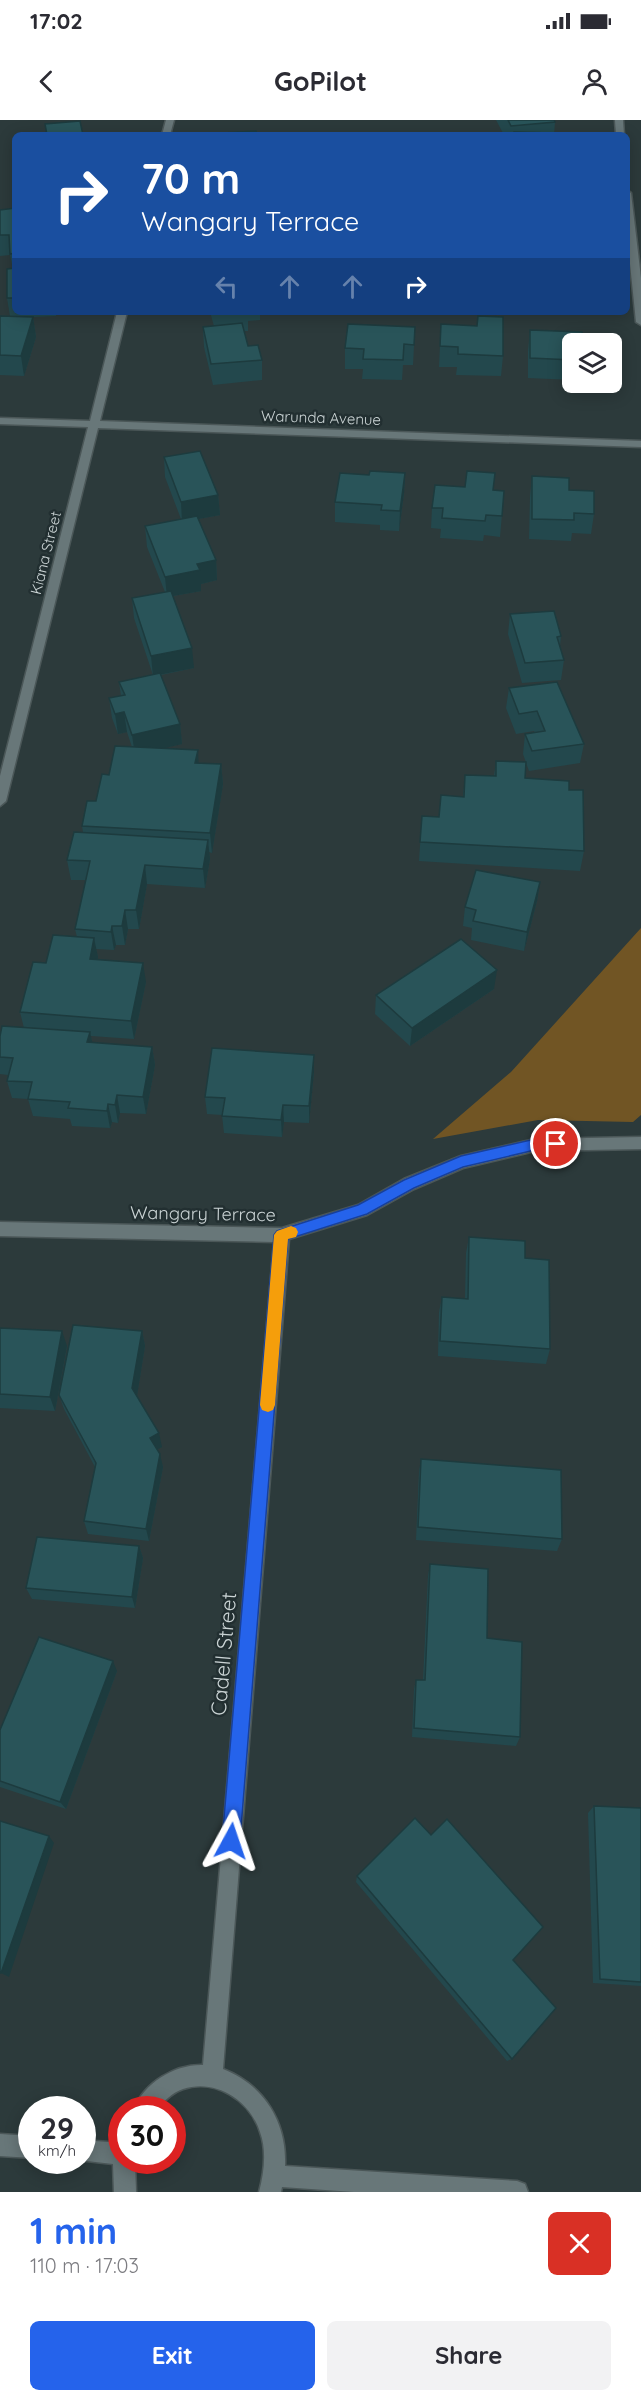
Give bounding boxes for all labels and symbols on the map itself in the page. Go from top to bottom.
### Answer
street label: Warunda Avenue [261,406,381,429]
street label: Kiana Street [26,509,65,597]
pin [530,1118,581,1169]
street label: Wangary Terrace [130,1201,276,1226]
street label: Cadell Street [205,1591,241,1717]
position arrow [199,1809,263,1873]
speed limit sign: 30 [108,2096,186,2174]

